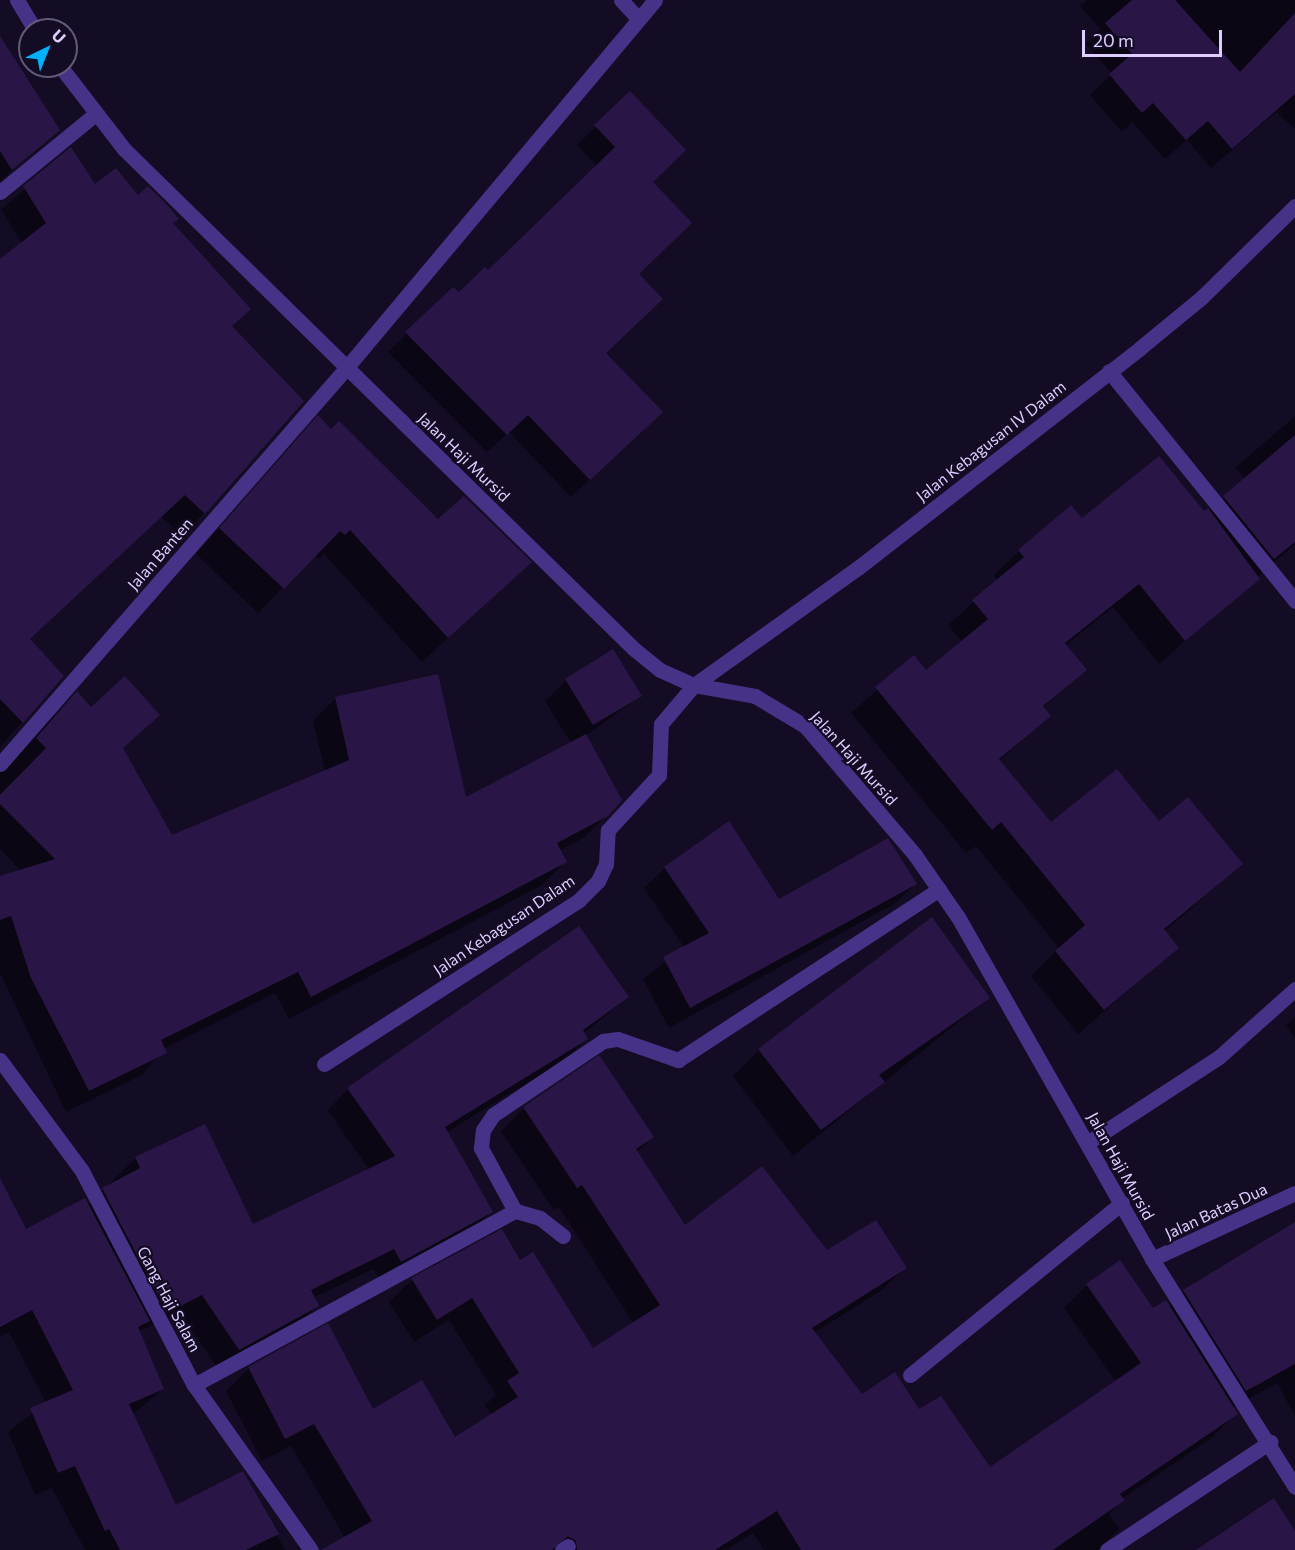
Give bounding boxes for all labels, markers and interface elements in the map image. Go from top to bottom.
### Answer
north arrow [18,18,78,78]
scale bar [1085,18,1224,56]
text: U [49,25,70,47]
text: 20 m [1093,29,1134,51]
street label: Jalan Kebagusan IV Dalam [912,377,1070,505]
street label: Jalan Haji Mursid [414,408,514,506]
street label: Jalan Banten [123,514,197,594]
street label: Jalan Haji Mursid [807,707,901,809]
street label: Jalan Kebagusan Dalam [430,871,578,979]
street label: Jalan Haji Mursid [1083,1109,1159,1223]
street label: Jalan Batas Dua [1162,1179,1270,1243]
street label: Gang Haji Salam [133,1243,205,1355]

